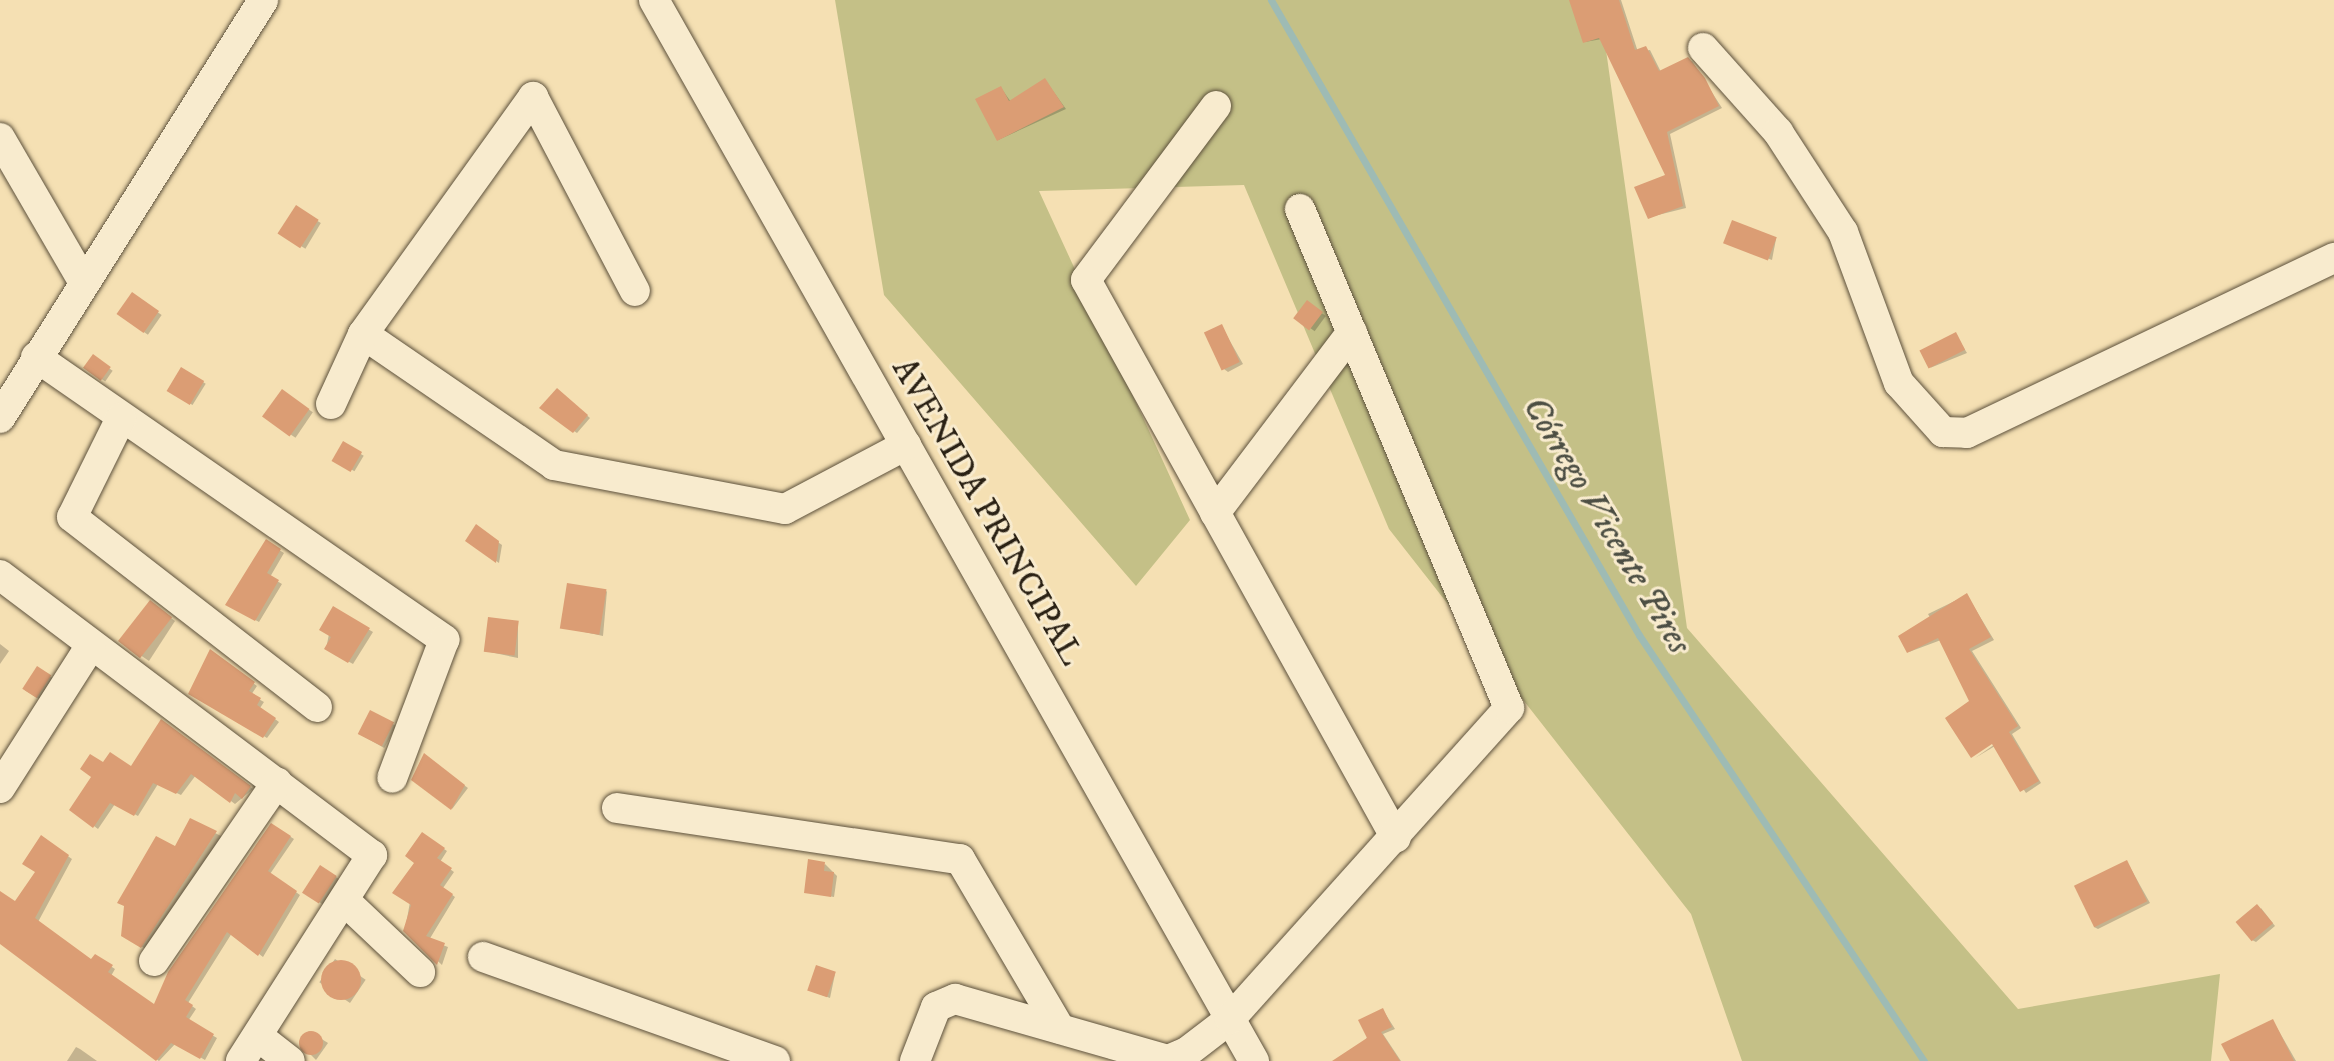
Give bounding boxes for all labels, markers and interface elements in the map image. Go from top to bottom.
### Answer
street label: AVENIDA PRINCIPAL [882,351,1092,673]
water label: Córrego Vicente Pires [1513,388,1701,662]

